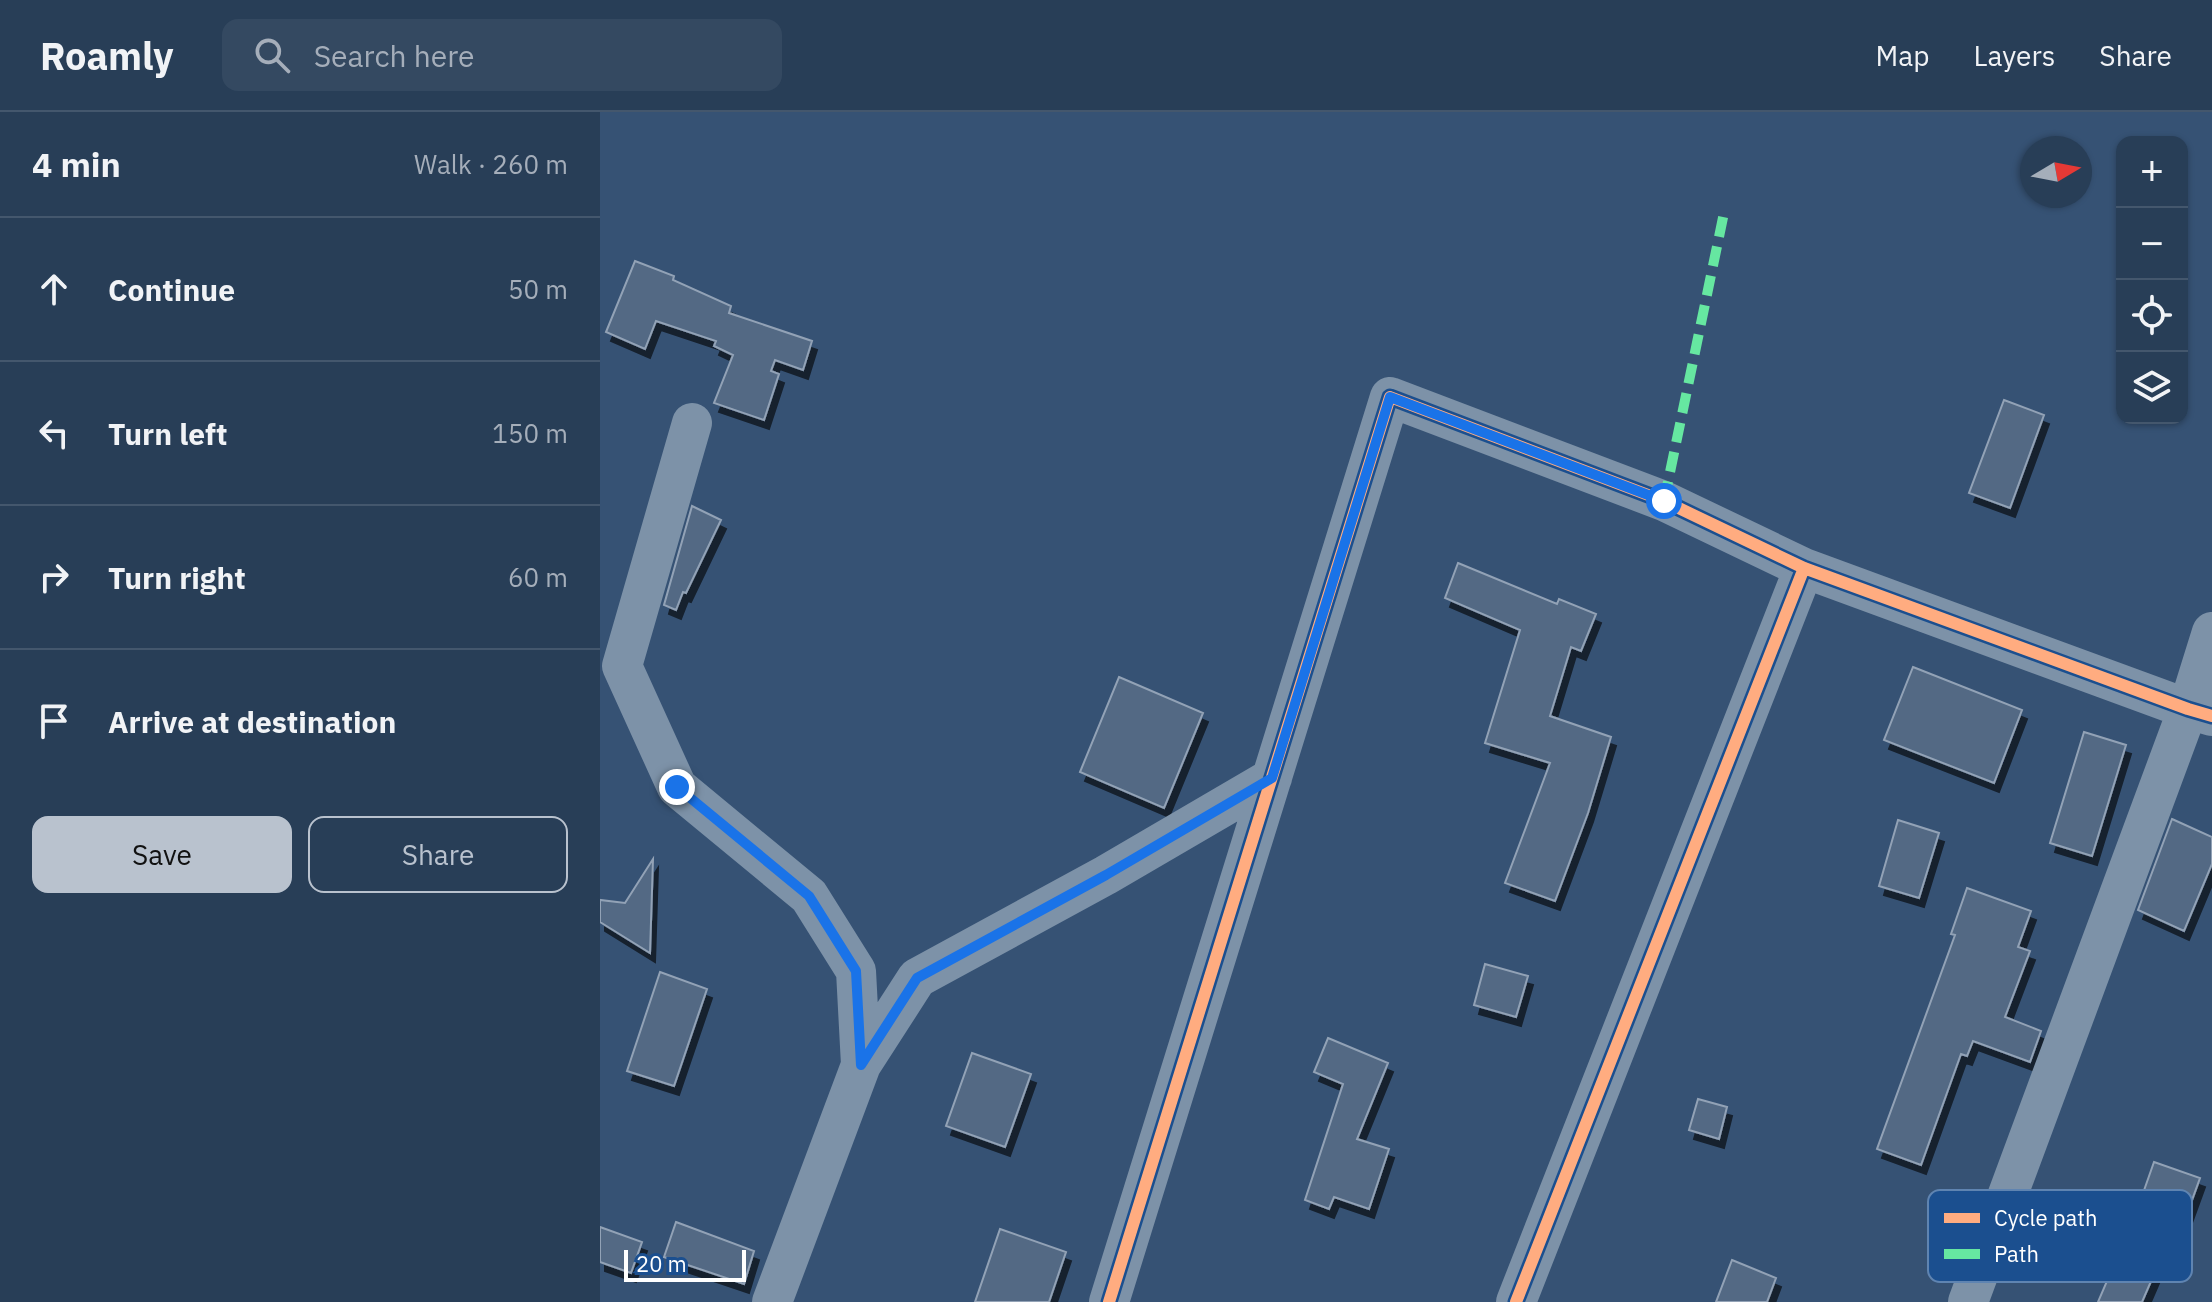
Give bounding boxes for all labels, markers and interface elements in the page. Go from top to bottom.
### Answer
search box [222,19,782,91]
text: Roamly [40,31,174,80]
icon: search [250,33,294,77]
text: Search here [314,36,475,75]
text: Map [1875,37,1929,74]
text: Layers [1973,37,2055,74]
text: Share [2099,37,2172,74]
north arrow [2020,136,2092,208]
map controls [2116,136,2188,424]
button: + [2116,136,2188,208]
text: 4 min [32,142,121,186]
text: Walk · 260 m [414,147,568,181]
button: − [2116,208,2188,280]
icon: ahead [32,267,76,311]
text: Continue [108,270,235,309]
text: 50 m [508,272,568,306]
button: locate [2116,280,2188,352]
button: layers [2116,352,2188,424]
icon: left [32,411,76,455]
text: Turn left [108,414,227,453]
text: 150 m [492,416,568,450]
route start [1646,483,1682,519]
icon: right [32,555,76,599]
text: Turn right [108,558,246,597]
text: 60 m [508,560,568,594]
icon: arrive [32,699,76,743]
text: Arrive at destination [108,702,396,741]
route end [659,769,695,805]
button: Save [32,816,292,893]
button: Share [308,816,568,893]
legend [1928,1190,2192,1282]
text: Cycle path [1994,1203,2098,1232]
text: Path [1994,1239,2039,1268]
scale bar [624,1246,746,1282]
text: 20 m [636,1249,687,1278]

